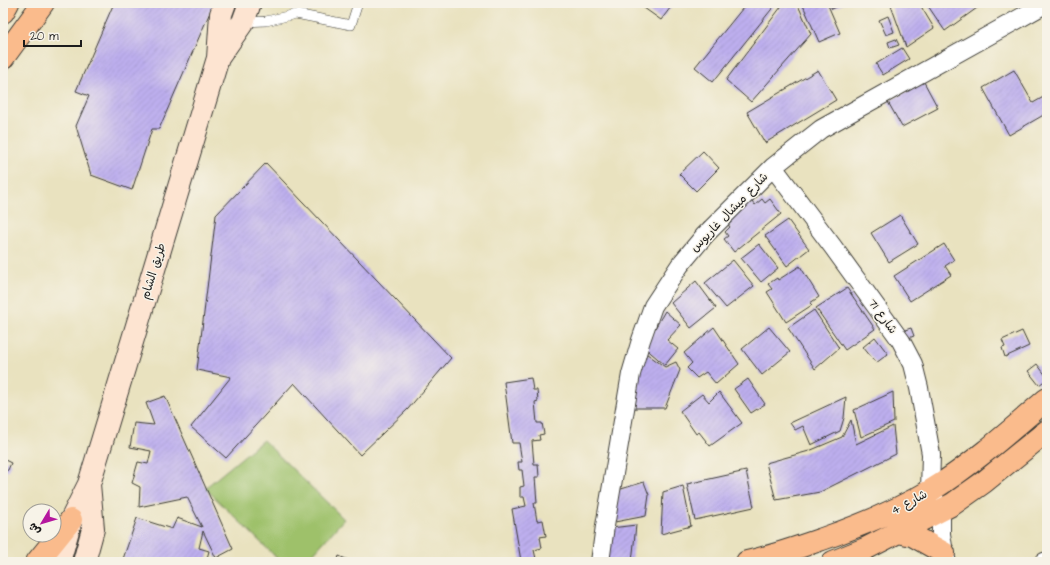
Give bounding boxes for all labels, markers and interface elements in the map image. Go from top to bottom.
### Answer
scale bar [24,22,81,48]
text: 20 m [30,28,59,45]
street label: شارع ميشال غاريوس [687,169,772,256]
street label: طريق الشام [137,241,170,301]
street label: شارع 71 [864,295,901,337]
street label: شارع 4 [888,486,930,519]
north arrow [22,503,62,543]
text: ش [25,519,44,538]

